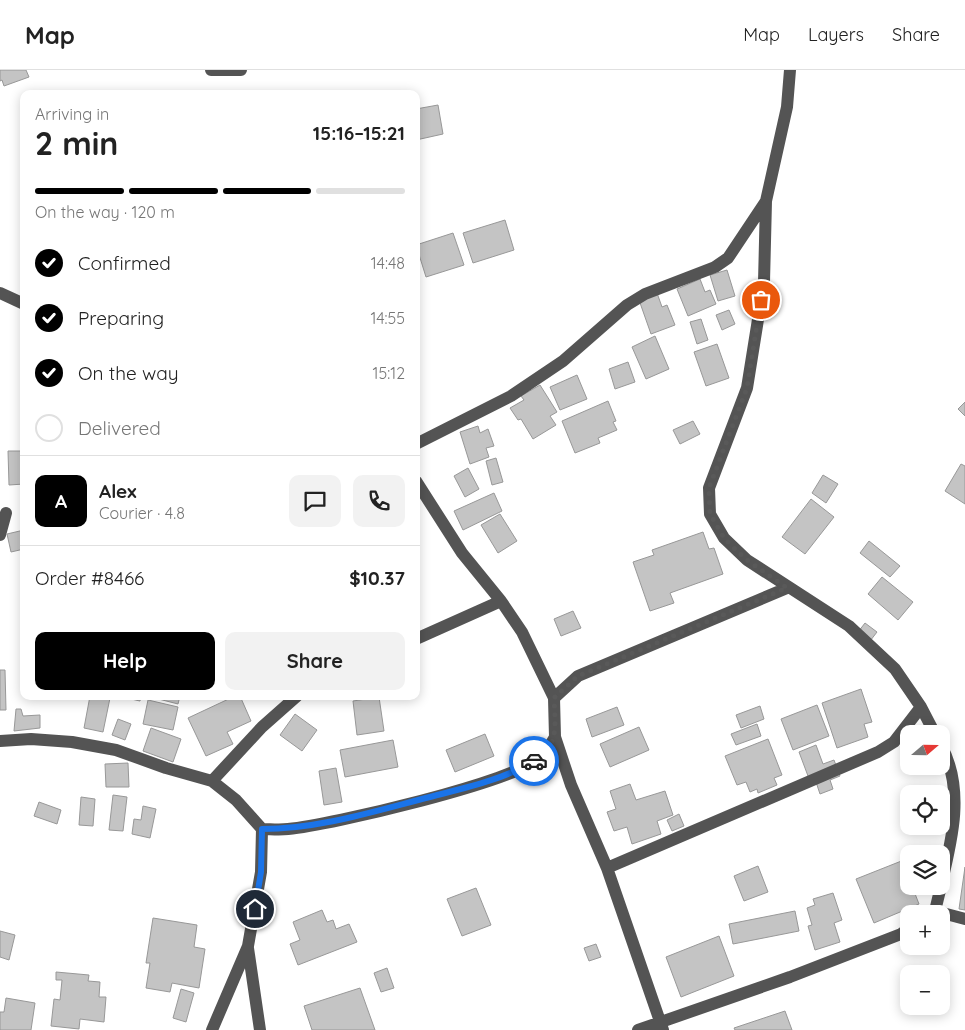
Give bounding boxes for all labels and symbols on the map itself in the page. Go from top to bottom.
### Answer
pin [740,279,782,321]
north arrow [900,725,950,775]
courier [509,736,559,786]
pin [234,888,276,930]

